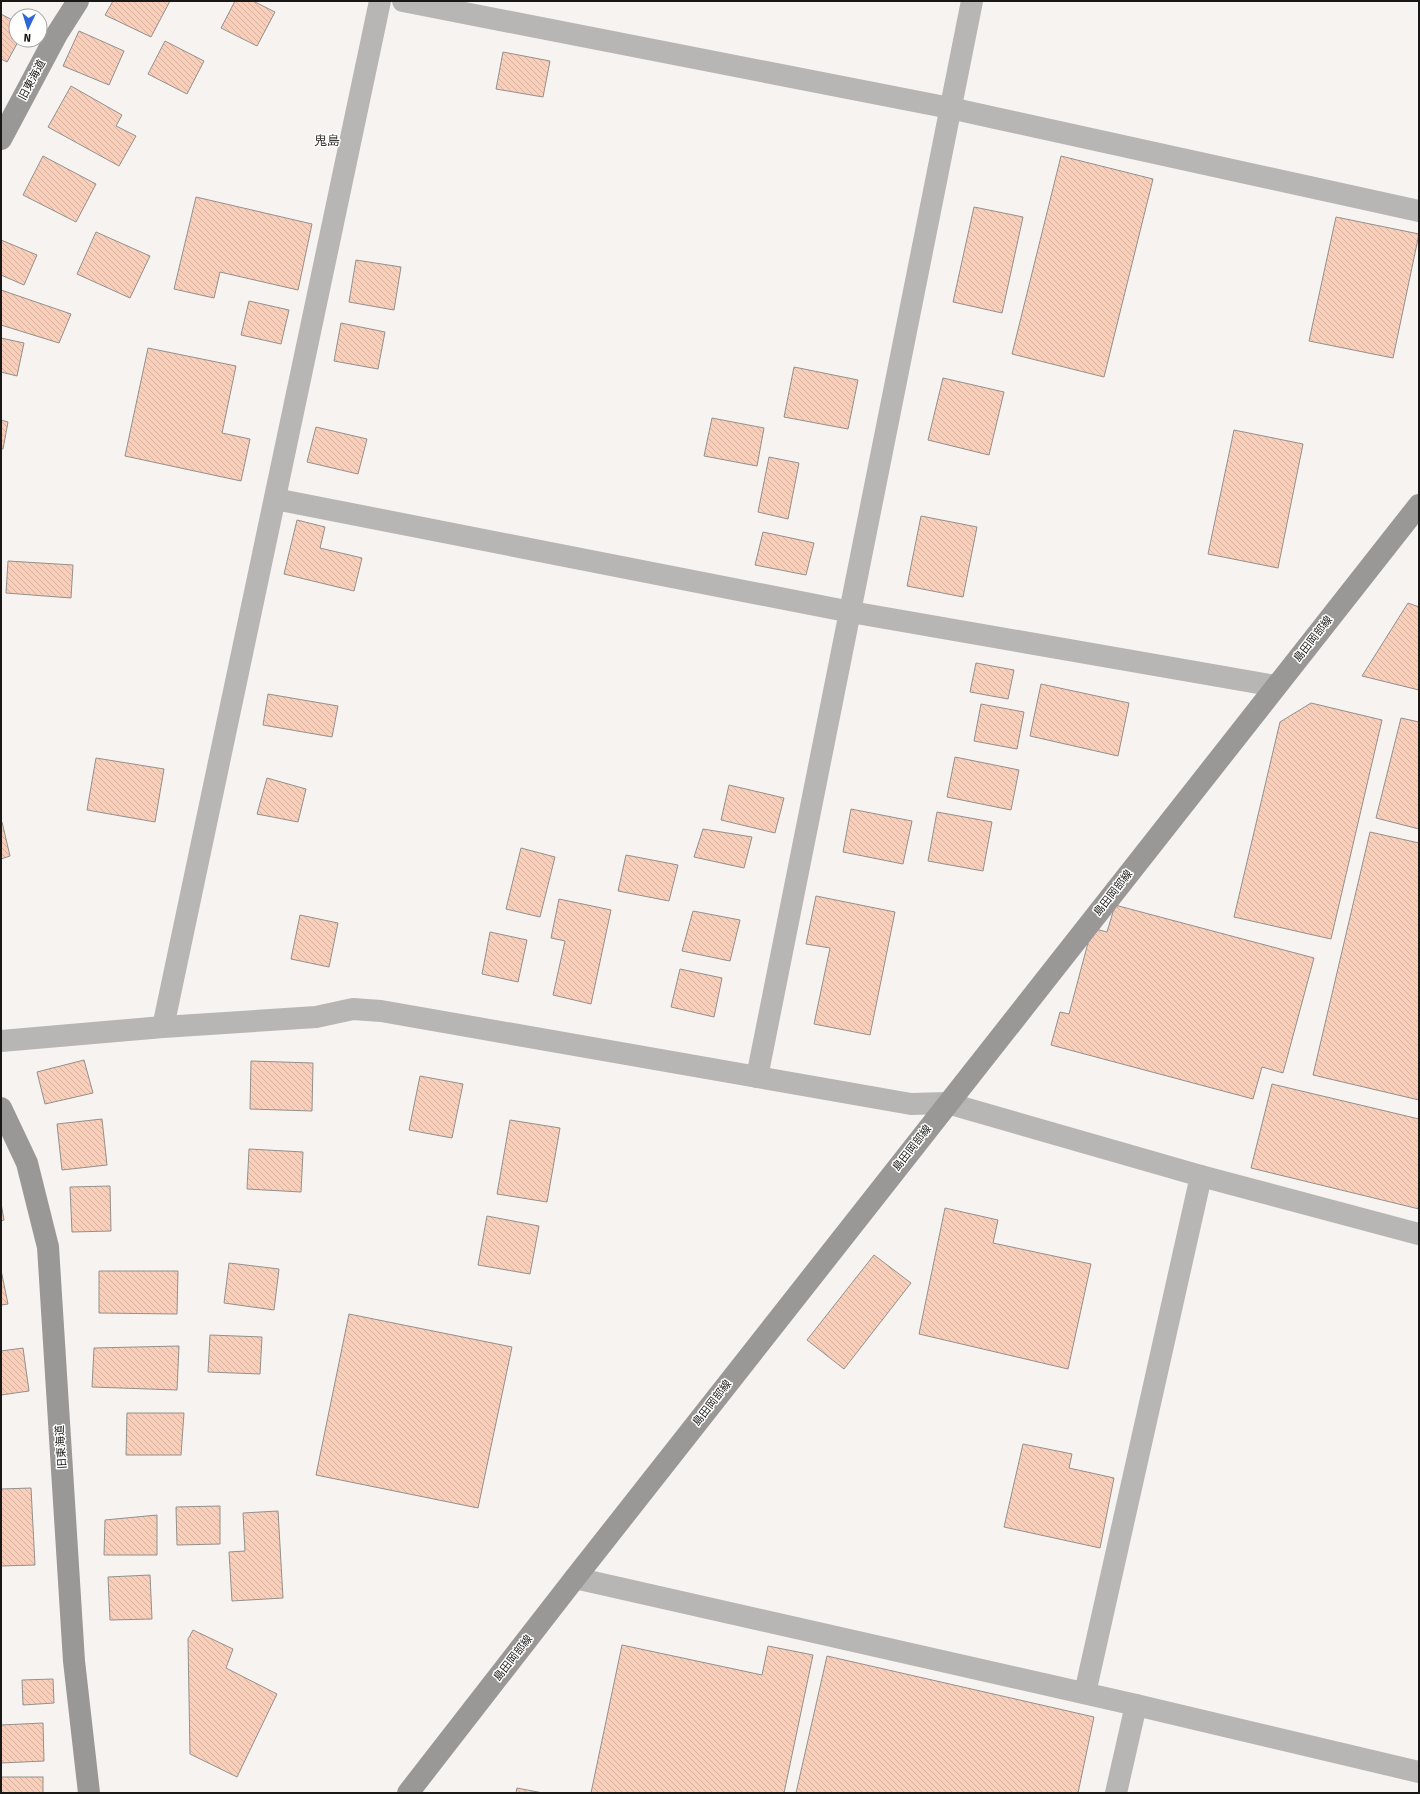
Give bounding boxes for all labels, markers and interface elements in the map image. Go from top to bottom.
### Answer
north arrow [8,8,48,48]
text: N [23,31,31,44]
street label: 旧東海道 [16,58,48,102]
district label: 鬼島 [314,133,340,148]
street label: 島田岡部線 [1291,613,1335,665]
street label: 島田岡部線 [1091,867,1135,919]
street label: 島田岡部線 [890,1122,934,1174]
street label: 島田岡部線 [690,1377,734,1429]
street label: 旧東海道 [53,1425,69,1469]
street label: 島田岡部線 [491,1632,535,1684]

